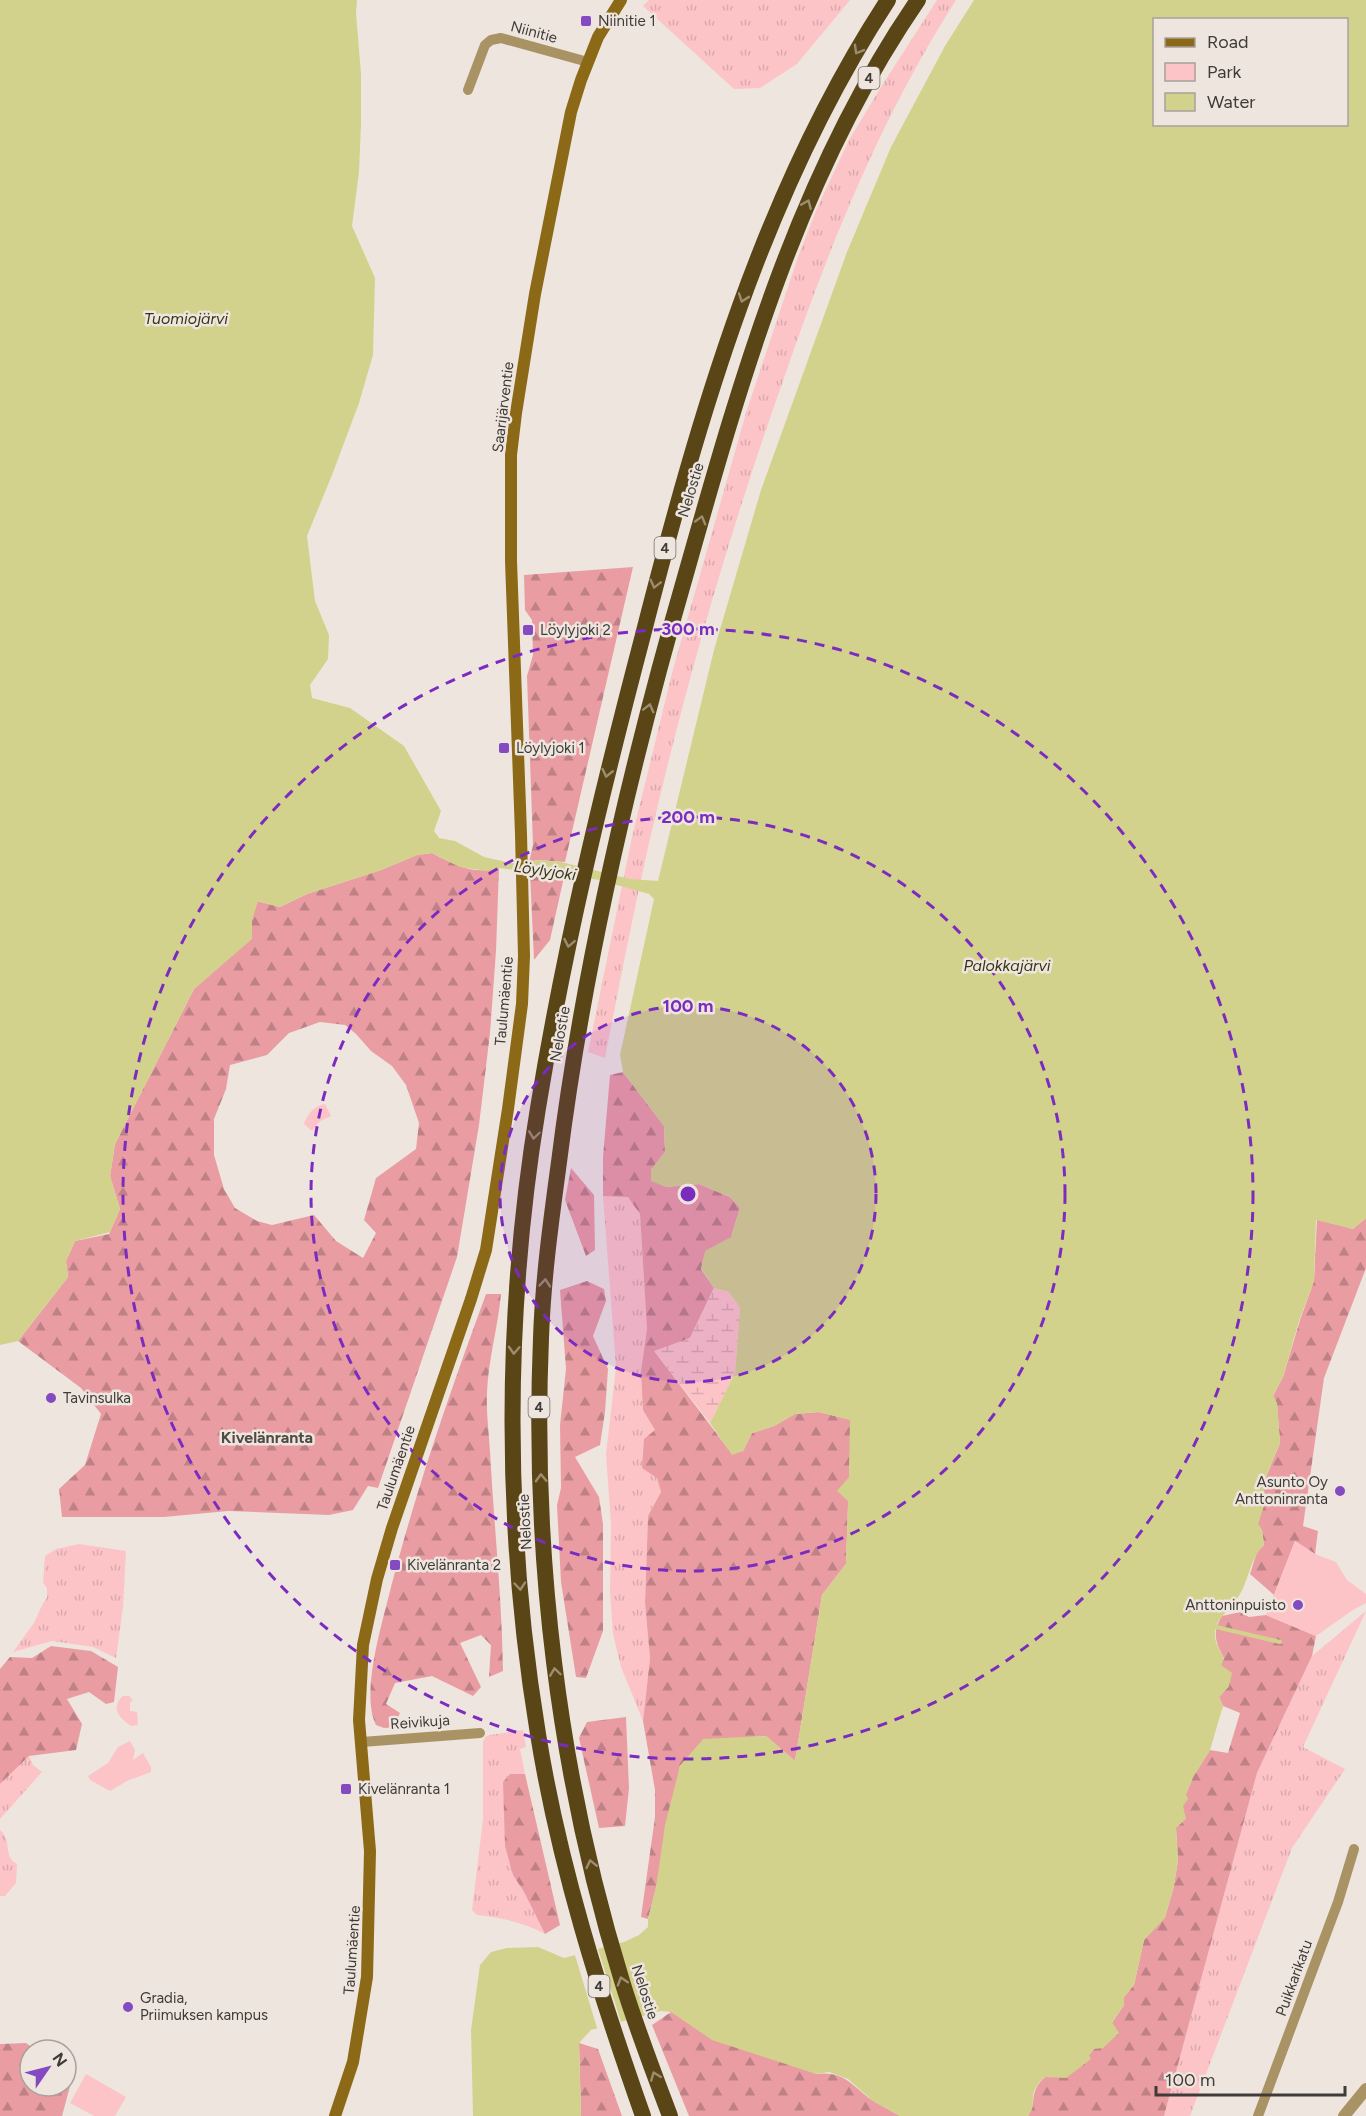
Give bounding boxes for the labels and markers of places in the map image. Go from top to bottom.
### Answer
place label: Niinitie 1 [598,12,656,30]
marker: Niinitie 1 [579,14,593,28]
place label: Löylyjoki 2 [540,621,611,639]
marker: Löylyjoki 2 [521,623,535,637]
place label: Löylyjoki 1 [516,739,585,757]
marker: Löylyjoki 1 [497,741,511,755]
centre of rings [678,1184,698,1204]
place label: Tavinsulka [63,1389,131,1407]
marker: Tavinsulka [44,1391,58,1405]
place label: Asunto Oy Anttoninranta [1235,1473,1328,1508]
marker: Asunto Oy Anttoninranta [1333,1484,1347,1498]
place label: Kivelänranta 2 [407,1556,501,1574]
marker: Kivelänranta 2 [388,1558,402,1572]
place label: Anttoninpuisto [1185,1596,1286,1614]
marker: Anttoninpuisto [1291,1598,1305,1612]
place label: Kivelänranta 1 [358,1780,450,1798]
marker: Kivelänranta 1 [339,1782,353,1796]
place label: Gradia, Priimuksen kampus [140,1989,268,2024]
marker: Gradia, Priimuksen kampus [121,2000,135,2014]

